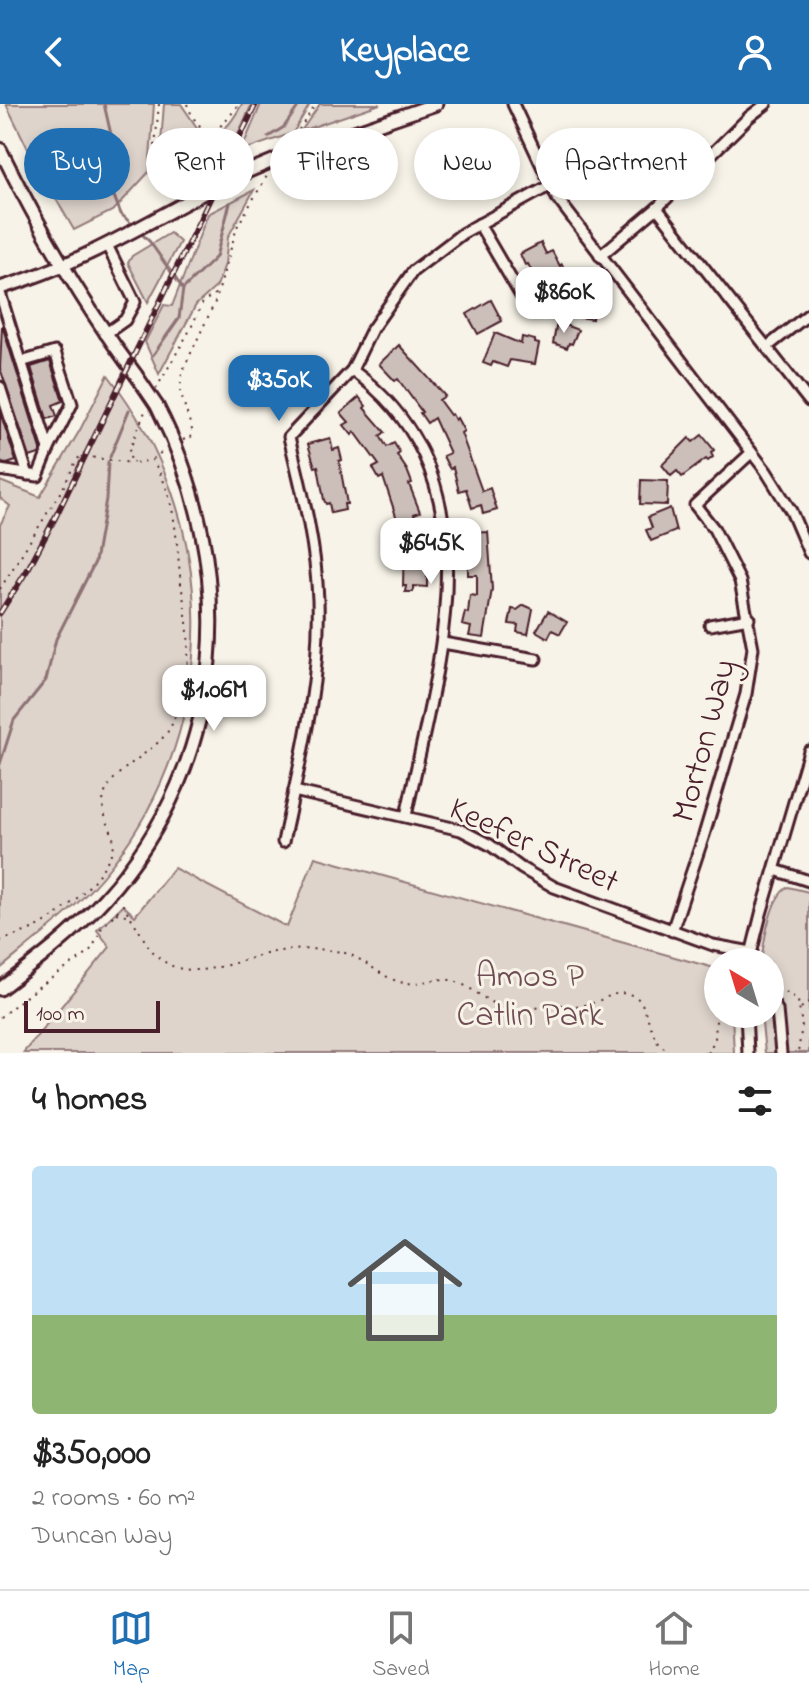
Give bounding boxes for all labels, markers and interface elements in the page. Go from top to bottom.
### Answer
text: Keyplace [340,26,469,79]
icon: back [32,30,76,74]
icon: person [733,30,777,74]
chip: Buy [24,128,130,200]
chip: Rent [146,128,254,200]
chip: Filters [270,128,398,200]
chip: New [414,128,520,200]
chip: Apartment [536,128,715,200]
pin: $860K [508,267,620,335]
text: $860K [534,274,594,312]
pin: $350K [223,355,335,423]
text: $350K [246,362,312,400]
pin: $645K [375,518,487,586]
text: $645K [398,525,464,563]
street label: Morton Way [660,654,752,828]
pin: $1.06M [149,665,279,733]
text: $1.06M [180,672,248,710]
street label: Keefer Street [440,785,627,908]
north arrow [704,948,784,1028]
map controls [704,948,784,1028]
park label: Amos P Catlin Park [457,953,604,1042]
scale bar [24,997,160,1033]
text: 100 m [36,999,85,1031]
text: 4 homes [32,1076,147,1126]
icon: filters [733,1079,777,1123]
icon: home [333,1218,477,1362]
text: $350,000 [32,1430,151,1480]
text: 2 rooms · 60 m² [32,1480,196,1518]
text: Duncan Way [32,1518,172,1556]
tab: Map [109,1606,153,1686]
tab: Saved [372,1606,430,1686]
tab: Home [648,1606,700,1686]

